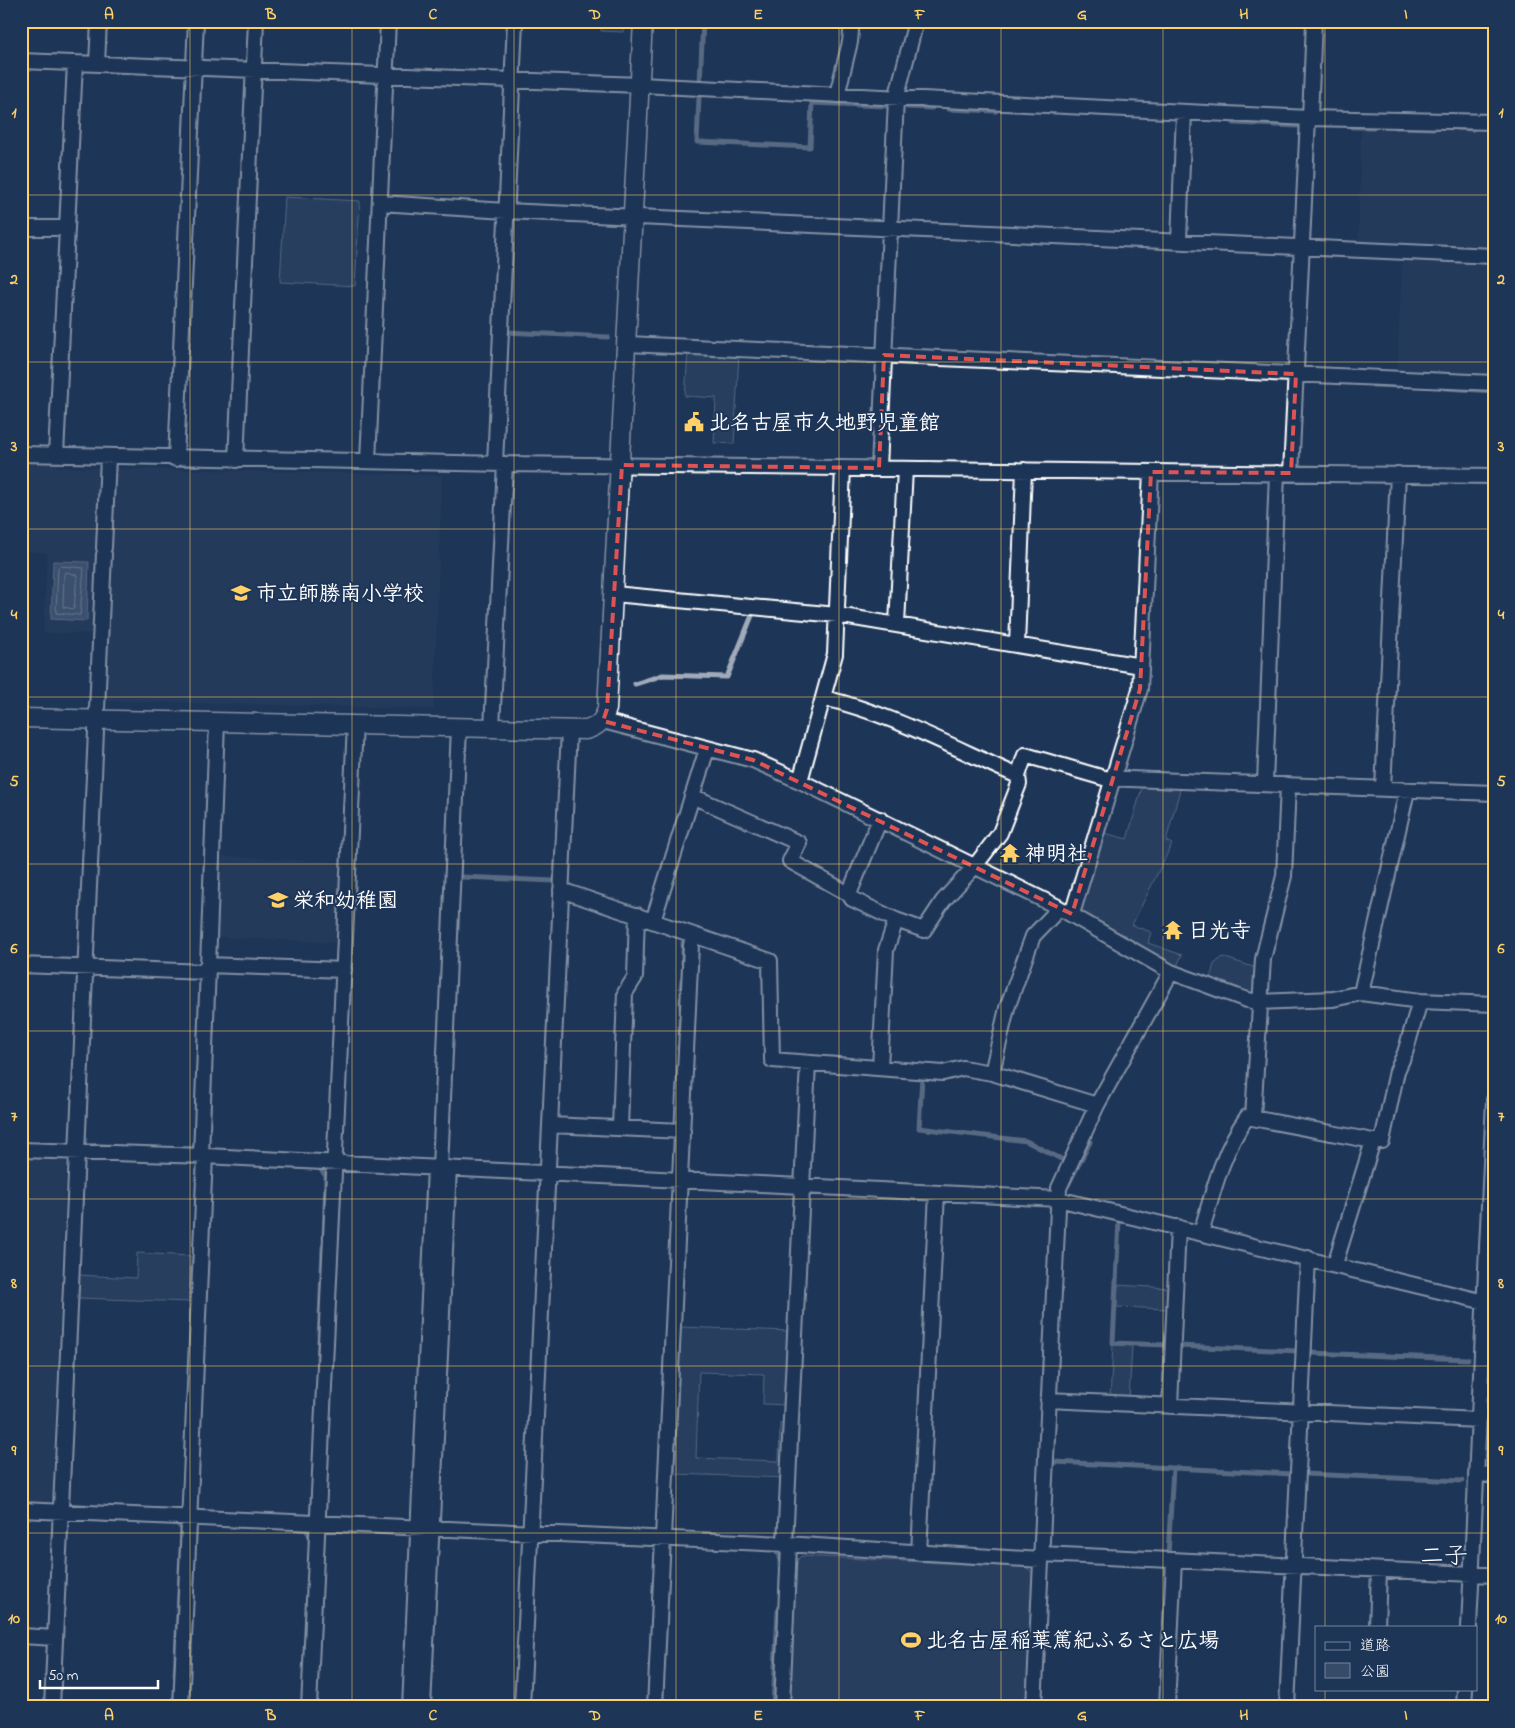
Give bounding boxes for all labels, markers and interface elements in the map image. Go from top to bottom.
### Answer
text: A [104,3,114,27]
text: B [265,3,277,27]
text: C [429,3,438,27]
text: D [588,3,601,27]
text: E [753,3,763,27]
text: F [914,3,926,27]
text: G [1077,3,1087,27]
text: H [1239,3,1249,27]
text: I [1404,3,1408,27]
text: 1 [11,101,17,125]
text: 1 [1498,101,1504,125]
text: 2 [9,268,18,292]
text: 2 [1496,268,1505,292]
place label: 北名古屋市久地野児童館 [709,409,940,439]
public building icon: 北名古屋市久地野児童館 [683,411,705,433]
text: 3 [10,435,18,459]
text: 3 [1497,435,1505,459]
place label: 市立師勝南小学校 [256,580,424,610]
school or university icon: 市立師勝南小学校 [230,582,252,604]
text: 4 [10,603,18,627]
text: 4 [1497,603,1505,627]
text: 5 [9,770,19,794]
text: 5 [1496,770,1506,794]
place label: 神明社 [1025,840,1088,870]
temple icon: 神明社 [999,842,1021,864]
place label: 栄和幼稚園 [293,887,398,917]
school or university icon: 栄和幼稚園 [267,889,289,911]
place label: 日光寺 [1188,917,1251,947]
temple icon: 日光寺 [1162,919,1184,941]
text: 6 [9,937,18,961]
text: 6 [1496,937,1505,961]
text: 7 [11,1105,18,1129]
text: 7 [1498,1105,1505,1129]
text: 8 [10,1272,17,1296]
text: 8 [1497,1272,1504,1296]
text: 9 [11,1439,17,1463]
text: 9 [1498,1439,1504,1463]
district label: 二子 [1420,1540,1468,1575]
text: 10 [8,1607,20,1631]
text: 10 [1495,1607,1507,1631]
legend [1315,1626,1478,1690]
place label: 北名古屋稲葉篤紀ふるさと広場 [926,1627,1220,1657]
sports icon: 北名古屋稲葉篤紀ふるさと広場 [900,1629,922,1651]
text: 道路 [1360,1635,1390,1657]
scale bar [40,1658,158,1690]
text: 公園 [1360,1661,1390,1683]
text: 50 m [48,1665,79,1687]
text: A [104,1704,114,1728]
text: B [265,1704,277,1728]
text: C [429,1704,438,1728]
text: D [588,1704,601,1728]
text: E [753,1704,763,1728]
text: F [914,1704,926,1728]
text: G [1077,1704,1087,1728]
text: H [1239,1704,1249,1728]
text: I [1404,1704,1408,1728]

